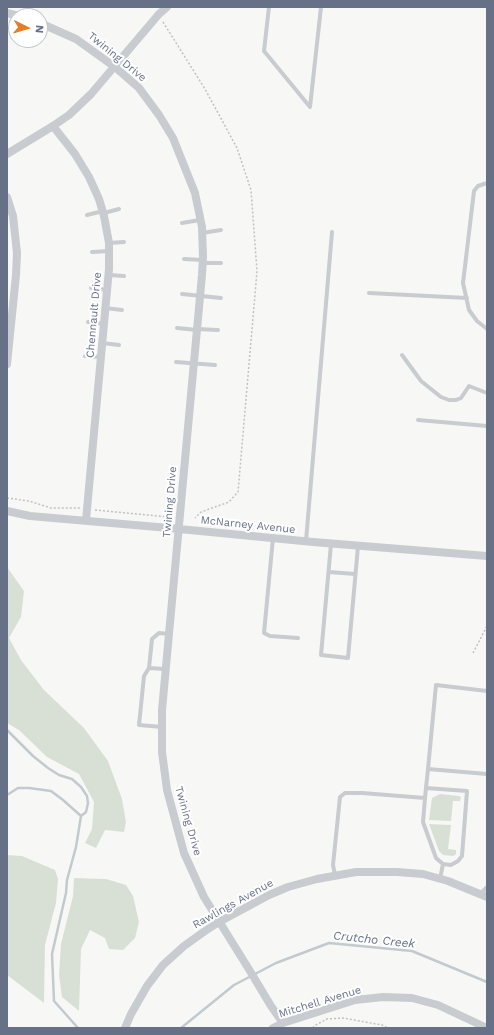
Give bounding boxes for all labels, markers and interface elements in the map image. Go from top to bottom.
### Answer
north arrow [8,8,48,48]
text: N [33,24,46,34]
street label: Twining Drive [85,29,149,85]
street label: Chennault Drive [84,271,104,359]
street label: Twining Drive [160,466,180,538]
street label: McNarney Avenue [200,513,296,537]
street label: Twining Drive [172,785,204,857]
street label: Rawlings Avenue [190,876,276,932]
water label: Crutcho Creek [332,929,416,951]
street label: Mitchell Avenue [277,983,363,1021]

